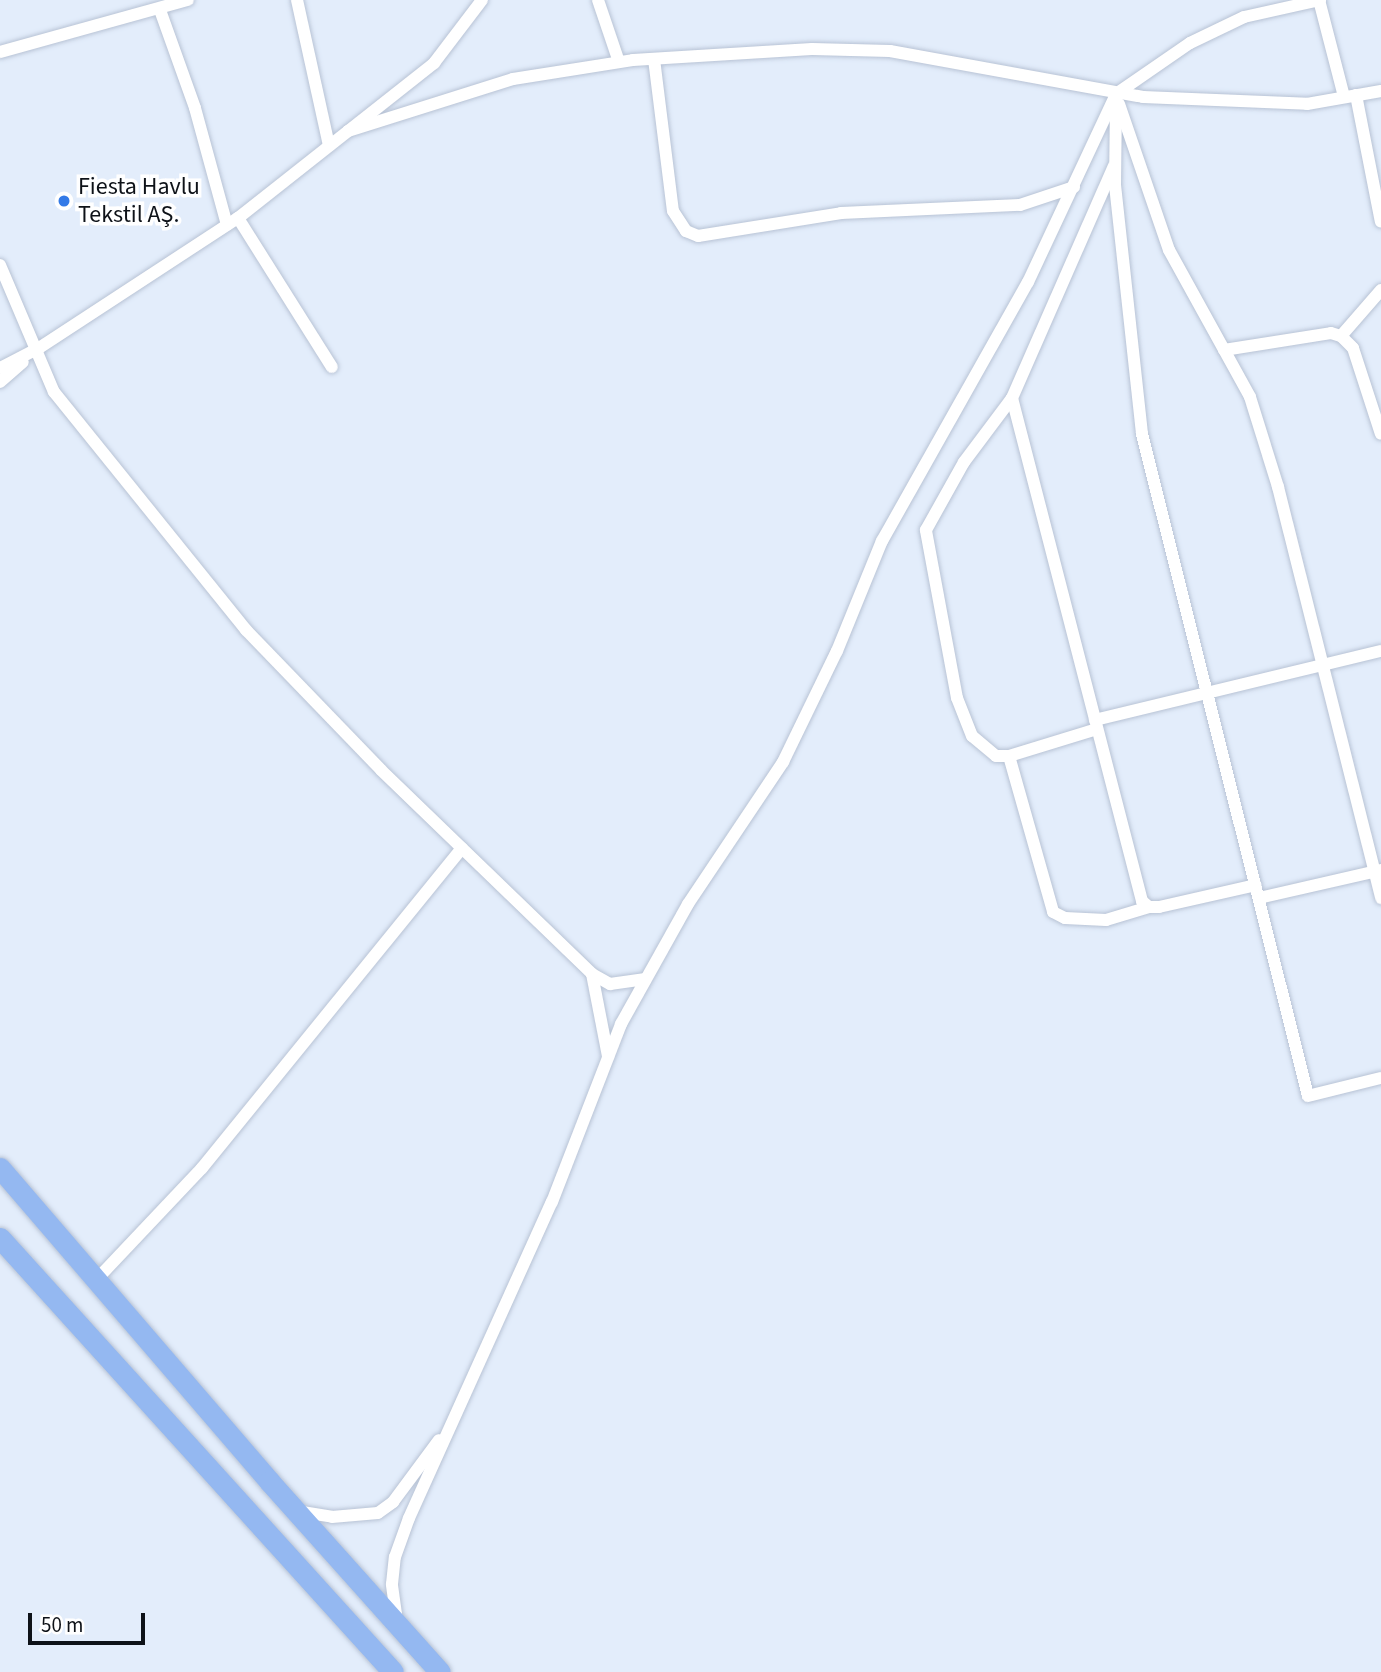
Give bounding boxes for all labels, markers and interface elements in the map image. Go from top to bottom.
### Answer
place label: Fiesta Havlu Tekstil AŞ. [78,173,200,229]
marker: Fiesta Havlu Tekstil AŞ. [56,193,72,209]
scale bar [32,1598,149,1642]
text: 50 m [41,1610,83,1640]

